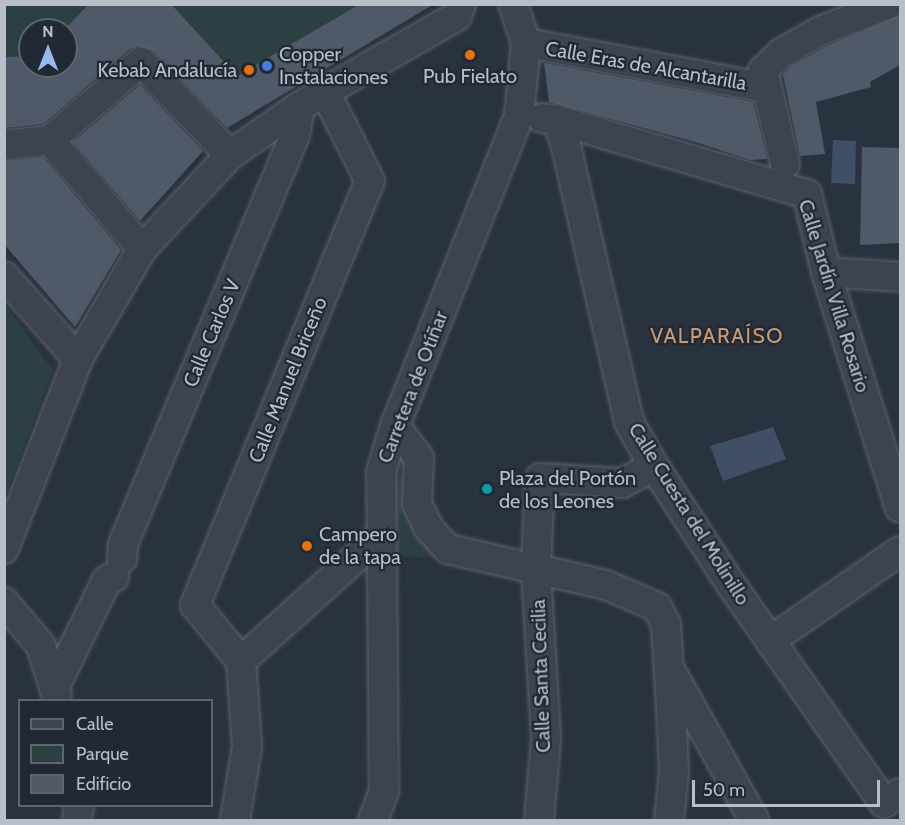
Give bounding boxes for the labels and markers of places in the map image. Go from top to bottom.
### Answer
place label: Copper Instalaciones [279,42,388,89]
marker: Pub Fielato [463,48,477,62]
place label: Kebab Andalucía [98,58,237,82]
marker: Copper Instalaciones [260,59,274,73]
marker: Kebab Andalucía [242,63,256,77]
place label: Pub Fielato [423,64,517,88]
place label: Plaza del Portón de los Leones [499,466,636,513]
marker: Plaza del Portón de los Leones [480,482,494,496]
place label: Campero de la tapa [319,522,401,569]
marker: Campero de la tapa [300,539,314,553]

